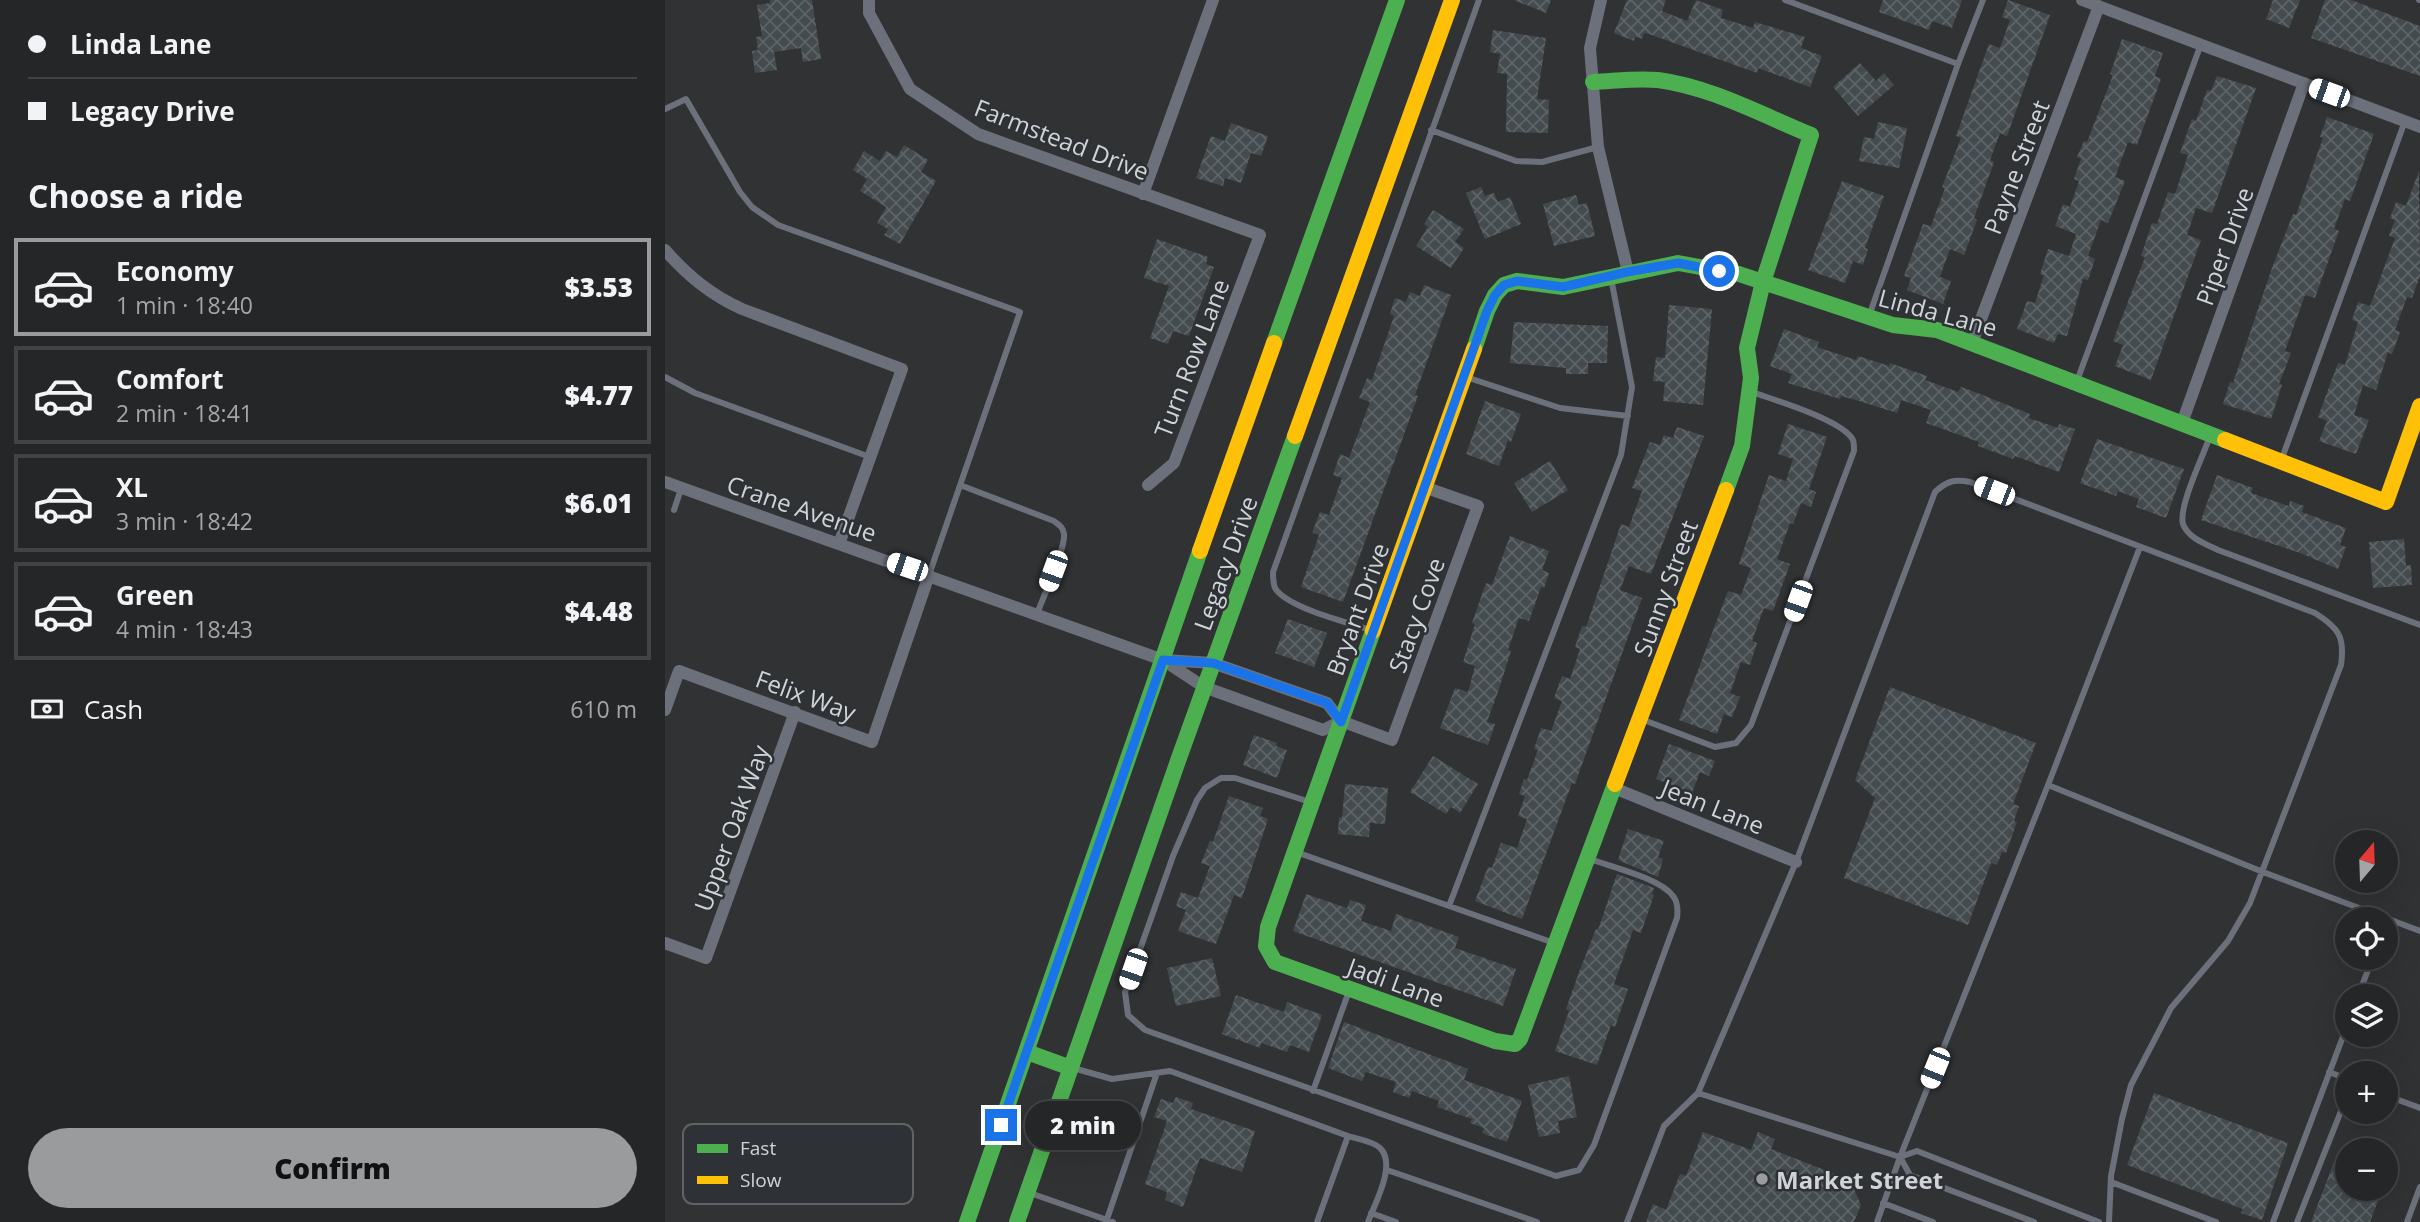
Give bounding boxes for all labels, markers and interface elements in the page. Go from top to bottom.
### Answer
text: Linda Lane [70,26,211,62]
car [2306,76,2353,110]
street label: Farmstead Drive [970,91,1154,187]
text: Legacy Drive [70,93,235,129]
street label: Payne Street [1975,95,2057,239]
text: Choose a ride [28,174,243,217]
street label: Piper Drive [2187,182,2261,310]
text: Economy [116,253,234,289]
route start [1703,255,1735,287]
icon: car [32,256,95,319]
text: $3.53 [565,269,633,305]
street label: Turn Row Lane [1146,274,1236,442]
street label: Linda Lane [1875,280,2001,344]
text: 1 min · 18:40 [116,289,253,321]
text: Comfort [116,361,223,397]
icon: car [32,364,95,427]
text: $4.77 [565,377,633,413]
text: 2 min · 18:41 [116,397,253,429]
street label: Crane Avenue [723,467,881,549]
text: XL [116,469,148,505]
icon: car [32,472,95,535]
car [1971,474,2018,508]
text: $6.01 [565,485,633,521]
street label: Legacy Drive [1185,491,1265,635]
text: 3 min · 18:42 [116,505,253,537]
street label: Sunny Street [1625,515,1705,661]
street label: Bryant Drive [1318,538,1396,680]
car [1036,548,1071,594]
car [884,550,931,584]
street label: Stacy Cove [1380,553,1452,677]
text: Green [116,577,194,613]
car [1781,578,1816,624]
icon: car [32,580,95,643]
text: $4.48 [565,593,633,629]
text: 4 min · 18:43 [116,613,253,645]
street label: Felix Way [751,662,862,729]
icon: cash [28,690,66,728]
text: Cash [84,691,143,727]
text: 610 m [570,693,637,725]
street label: Upper Oak Way [686,739,777,916]
street label: Jean Lane [1655,770,1769,842]
north arrow [2335,830,2397,892]
map controls [2335,830,2398,1201]
button: locate [2335,907,2398,970]
car [1117,946,1150,992]
street label: Jadi Lane [1341,949,1449,1015]
button: layers [2335,984,2398,1047]
car [1918,1045,1953,1091]
button: + [2335,1061,2398,1124]
callout: 2 min [1025,1100,1141,1150]
route end [985,1109,1017,1141]
text: 2 min [1050,1109,1116,1141]
legend [683,1124,913,1204]
button: Confirm [28,1128,637,1208]
text: Fast [740,1135,776,1161]
button: − [2335,1138,2398,1201]
place label: Market Street [1776,1163,1943,1196]
text: Slow [740,1167,782,1193]
marker: Market Street [1754,1171,1770,1187]

